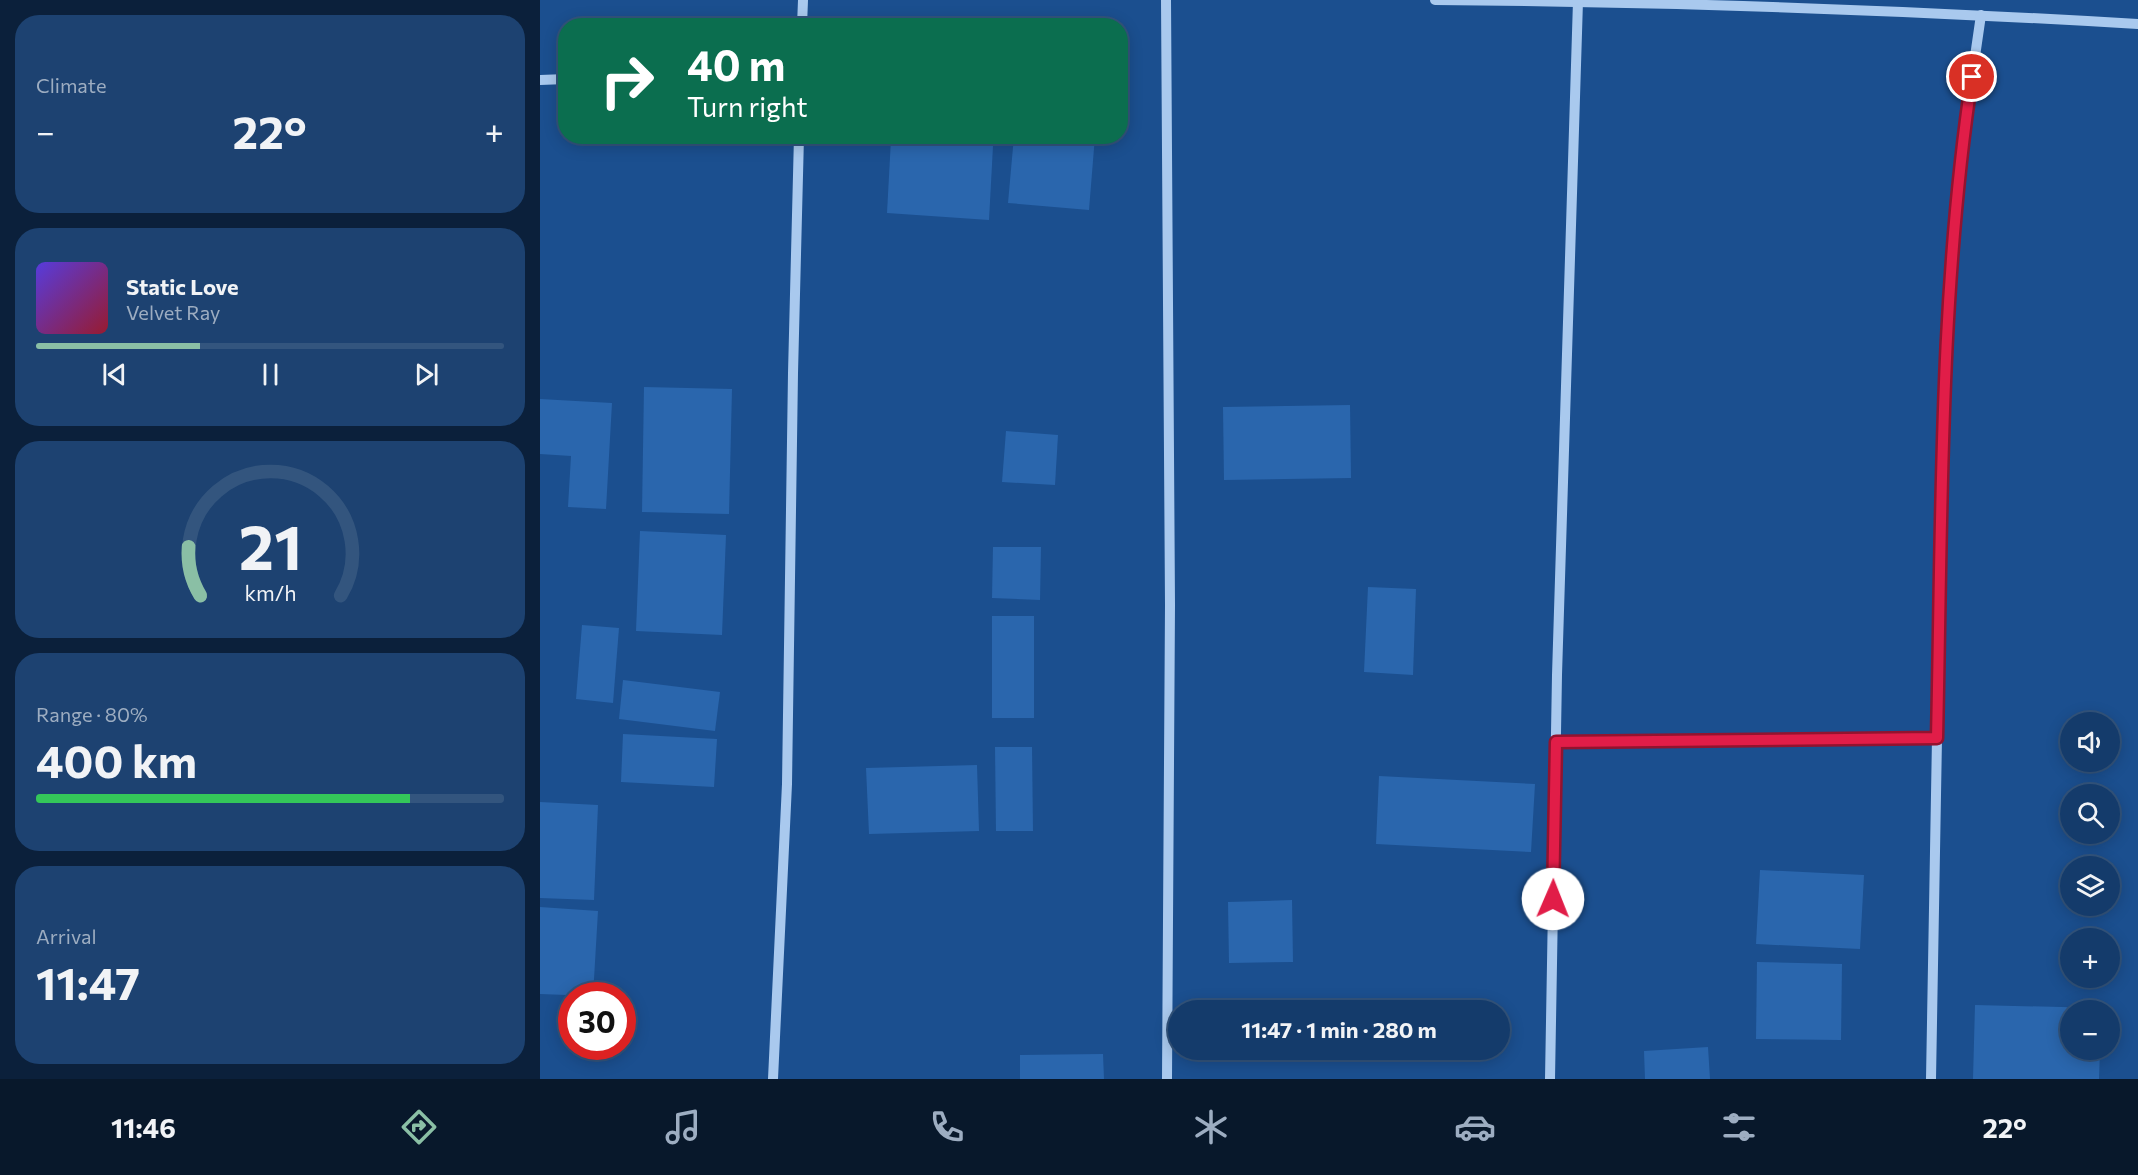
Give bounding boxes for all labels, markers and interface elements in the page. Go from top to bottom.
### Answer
text: 40 m [687,38,785,90]
icon: right [588,42,666,120]
pin [1946,51,1997,102]
icon: arrive [1955,60,1988,93]
text: Climate [36,73,106,97]
text: Turn right [687,90,807,123]
text: 22° [233,103,307,158]
text: − [36,110,55,151]
text: + [485,110,504,151]
text: Static Love [126,273,239,300]
text: Velvet Ray [126,300,220,324]
icon: previous [98,358,131,391]
icon: pause [254,358,287,391]
icon: next [410,358,443,391]
text: 21 [238,508,302,584]
text: km/h [244,580,296,606]
text: Range · 80% [36,702,148,726]
map controls [2060,712,2120,1060]
button: sound [2060,712,2120,772]
text: 400 km [36,732,197,787]
button: search [2060,784,2120,844]
button: layers [2060,856,2120,916]
position arrow [1521,867,1585,931]
text: Arrival [36,924,97,948]
button: + [2060,928,2120,988]
text: 11:47 [36,954,140,1009]
speed limit sign: 30 [558,982,636,1060]
button: − [2060,1000,2120,1060]
text: 11:47 · 1 min · 280 m [1241,1016,1437,1043]
icon: directions [398,1106,440,1148]
icon: music [662,1106,704,1148]
icon: phone [926,1106,968,1148]
icon: climate [1190,1106,1232,1148]
icon: car [1454,1106,1496,1148]
icon: filters [1718,1106,1760,1148]
text: 11:46 [111,1111,176,1144]
text: 22° [1982,1111,2027,1144]

